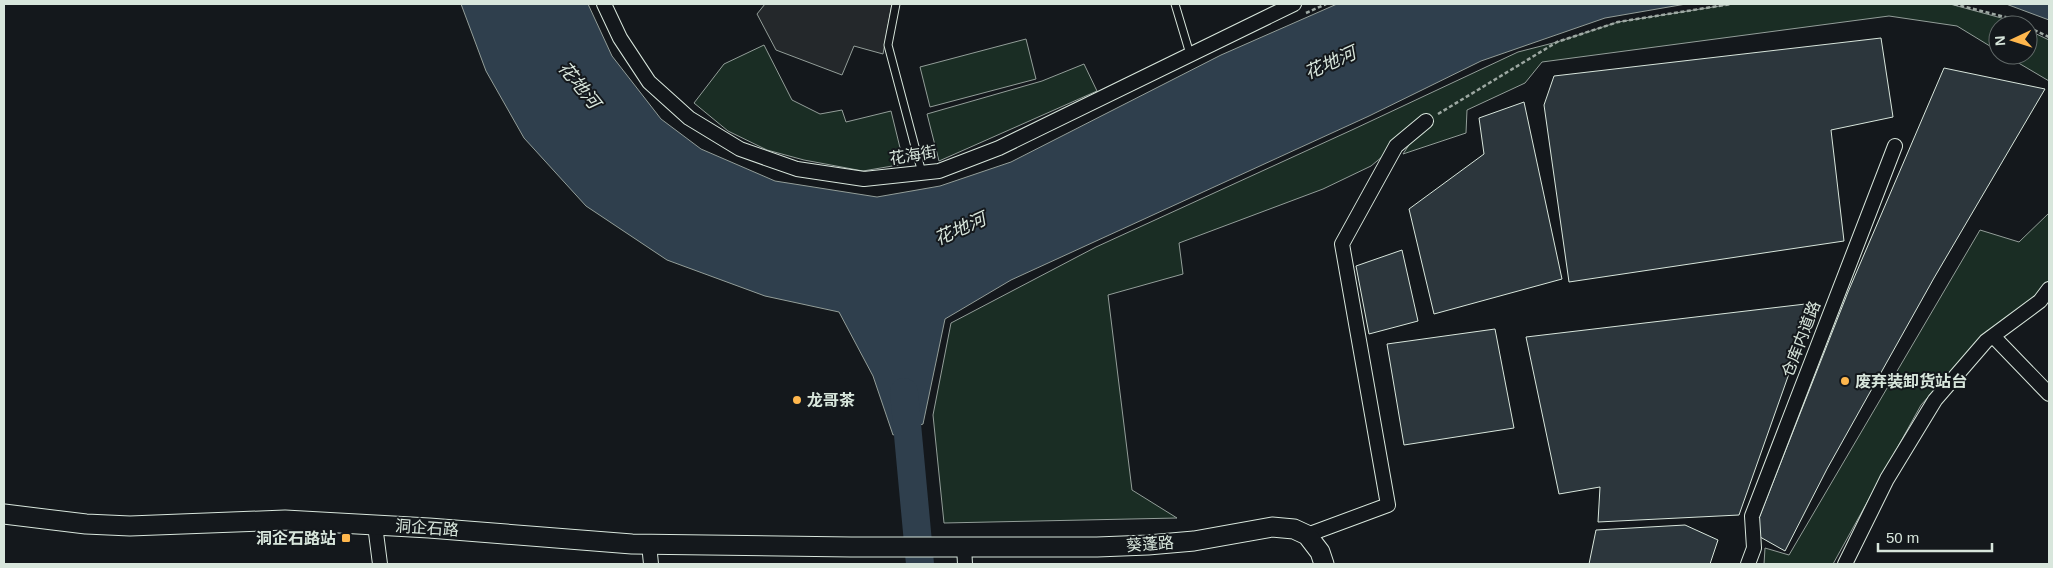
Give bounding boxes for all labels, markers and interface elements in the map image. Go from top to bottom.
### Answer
north arrow [1988,15,2038,65]
text: N [1992,35,2008,47]
water label: 花地河 [1301,42,1361,83]
water label: 花地河 [554,58,606,115]
street label: 花海街 [888,143,938,167]
water label: 花地河 [931,208,991,249]
street label: 仓库内道路 [1779,299,1823,379]
place label: 废弃装卸货站台 [1855,372,1967,390]
marker: 废弃装卸货站台 [1839,375,1851,387]
place label: 龙哥茶 [807,391,855,409]
marker: 龙哥茶 [791,394,803,406]
street label: 洞企石路 [394,517,460,539]
scale bar [1878,520,1992,552]
text: 50 m [1886,529,1919,546]
place label: 洞企石路站 [256,530,336,547]
marker: 洞企石路站 [340,532,352,544]
street label: 葵蓬路 [1125,534,1175,554]

